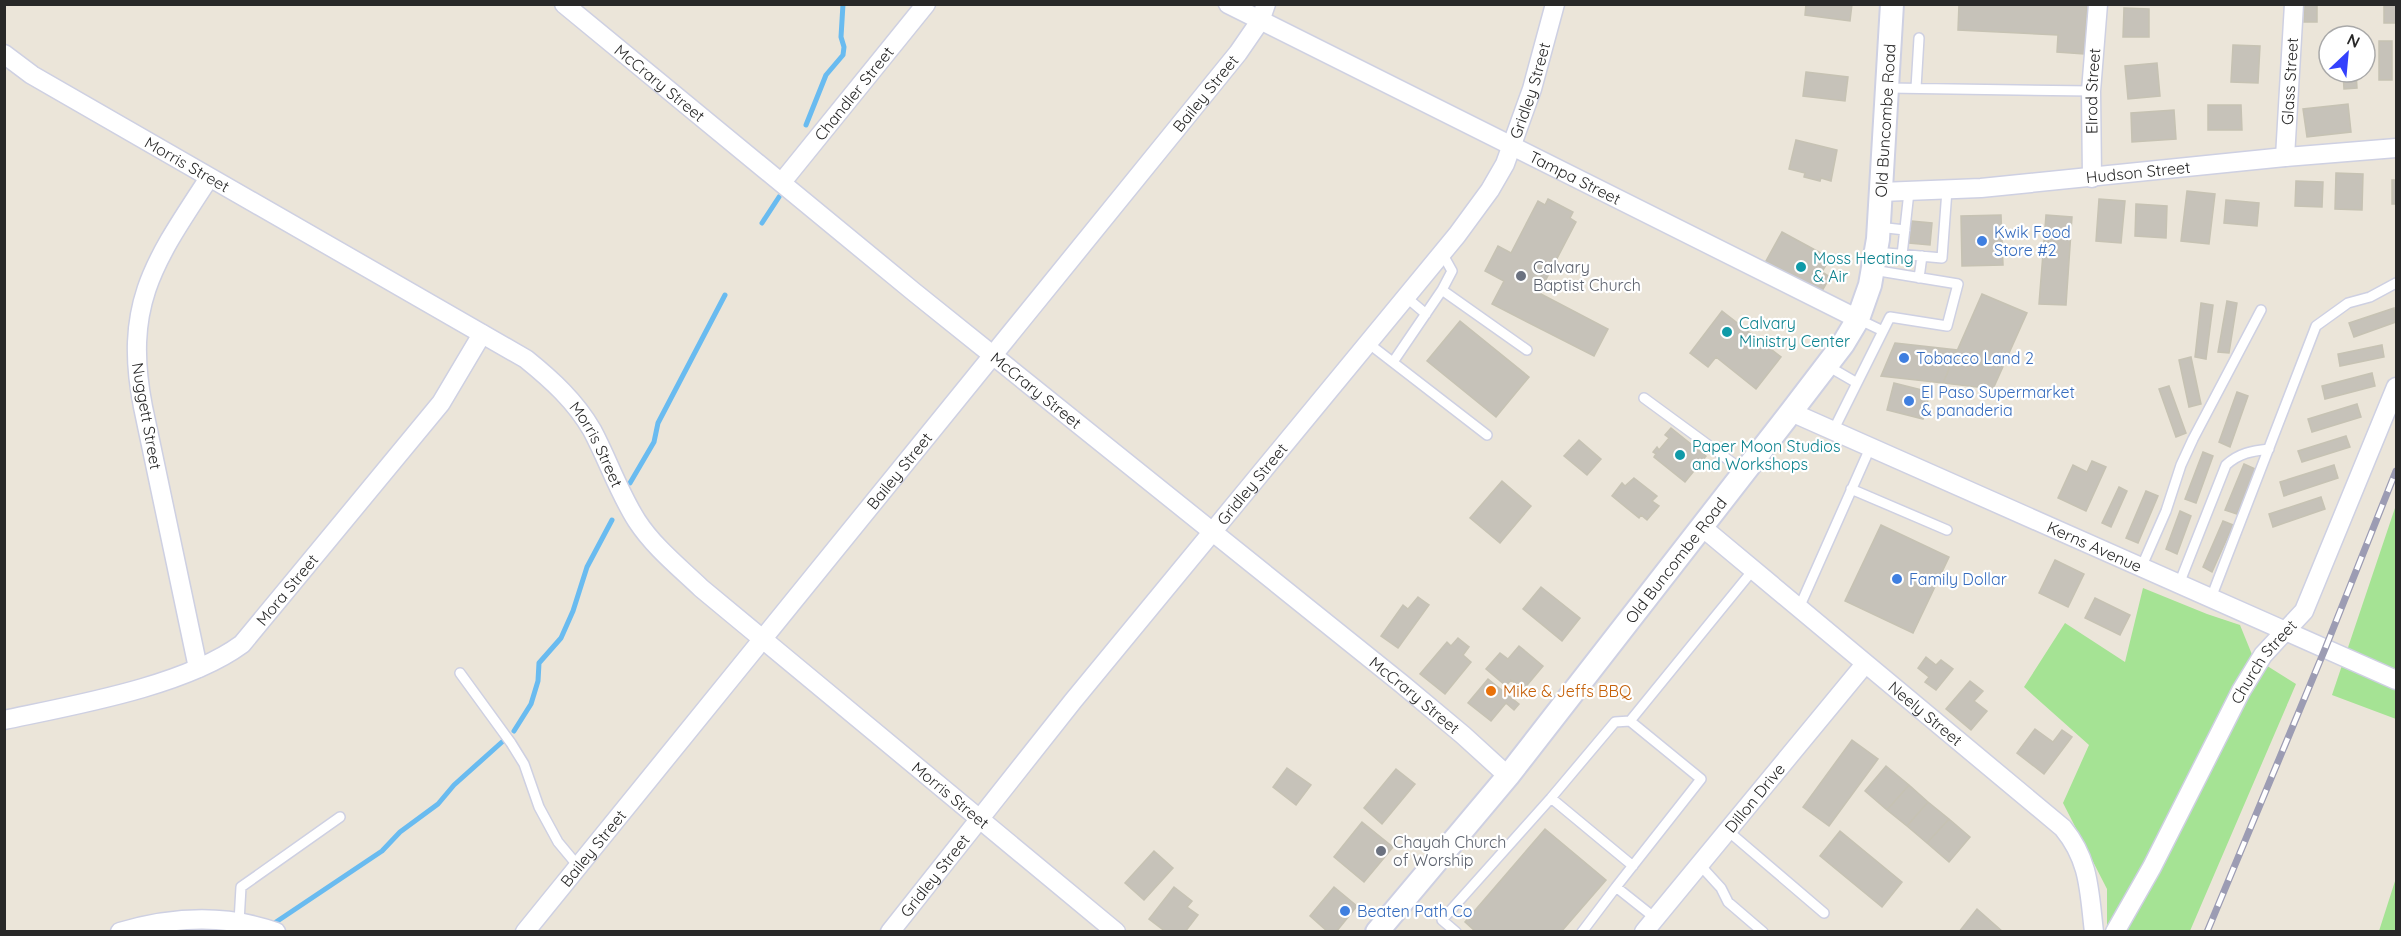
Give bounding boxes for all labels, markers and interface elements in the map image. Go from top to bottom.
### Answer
north arrow [2317,24,2377,84]
text: N [2344,29,2363,52]
street label: Glass Street [2277,37,2302,125]
street label: McCrary Street [611,40,709,126]
street label: Gridley Street [1505,40,1554,141]
street label: Chandler Street [810,42,898,144]
street label: Old Buncombe Road [1870,43,1900,198]
street label: Elrod Street [2081,47,2104,134]
street label: Bailey Street [1168,51,1243,136]
street label: Morris Street [141,132,233,196]
street label: Tampa Street [1526,146,1624,209]
street label: Hudson Street [2085,157,2191,187]
place label: Kwik Food Store #2 [1994,222,2071,260]
marker: Kwik Food Store #2 [1975,234,1989,248]
place label: Moss Heating & Air [1813,248,1914,286]
place label: Calvary Baptist Church [1533,257,1641,295]
marker: Moss Heating & Air [1794,260,1808,274]
marker: Calvary Baptist Church [1514,269,1528,283]
place label: Calvary Ministry Center [1739,313,1850,351]
marker: Calvary Ministry Center [1720,325,1734,339]
street label: McCrary Street [987,348,1086,433]
place label: Tobacco Land 2 [1916,348,2034,368]
marker: Tobacco Land 2 [1897,351,1911,365]
street label: Nuggett Street [128,361,166,471]
place label: El Paso Supermarket & panaderia [1921,382,2075,420]
marker: El Paso Supermarket & panaderia [1902,394,1916,408]
street label: Morris Street [565,397,627,490]
street label: Bailey Street [862,428,936,513]
place label: Paper Moon Studios and Workshops [1692,436,1840,474]
street label: Gridley Street [1212,439,1291,529]
marker: Paper Moon Studios and Workshops [1673,448,1687,462]
street label: Old Buncombe Road [1621,493,1731,627]
street label: Kerns Avenue [2044,517,2145,576]
street label: Mora Street [252,550,322,629]
place label: Family Dollar [1909,569,2007,589]
marker: Family Dollar [1890,572,1904,586]
street label: Church Street [2226,615,2301,707]
street label: McCrary Street [1366,652,1464,738]
street label: Neely Street [1884,677,1967,750]
place label: Mike & Jeffs BBQ [1503,681,1632,701]
marker: Mike & Jeffs BBQ [1484,684,1498,698]
street label: Morris Street [908,757,993,833]
street label: Dillon Drive [1720,759,1789,837]
street label: Bailey Street [556,806,630,891]
street label: Gridley Street [896,830,974,921]
place label: Chayah Church of Worship [1393,832,1506,870]
marker: Chayah Church of Worship [1374,844,1388,858]
place label: Beaten Path Co [1357,901,1472,921]
marker: Beaten Path Co [1338,904,1352,918]

